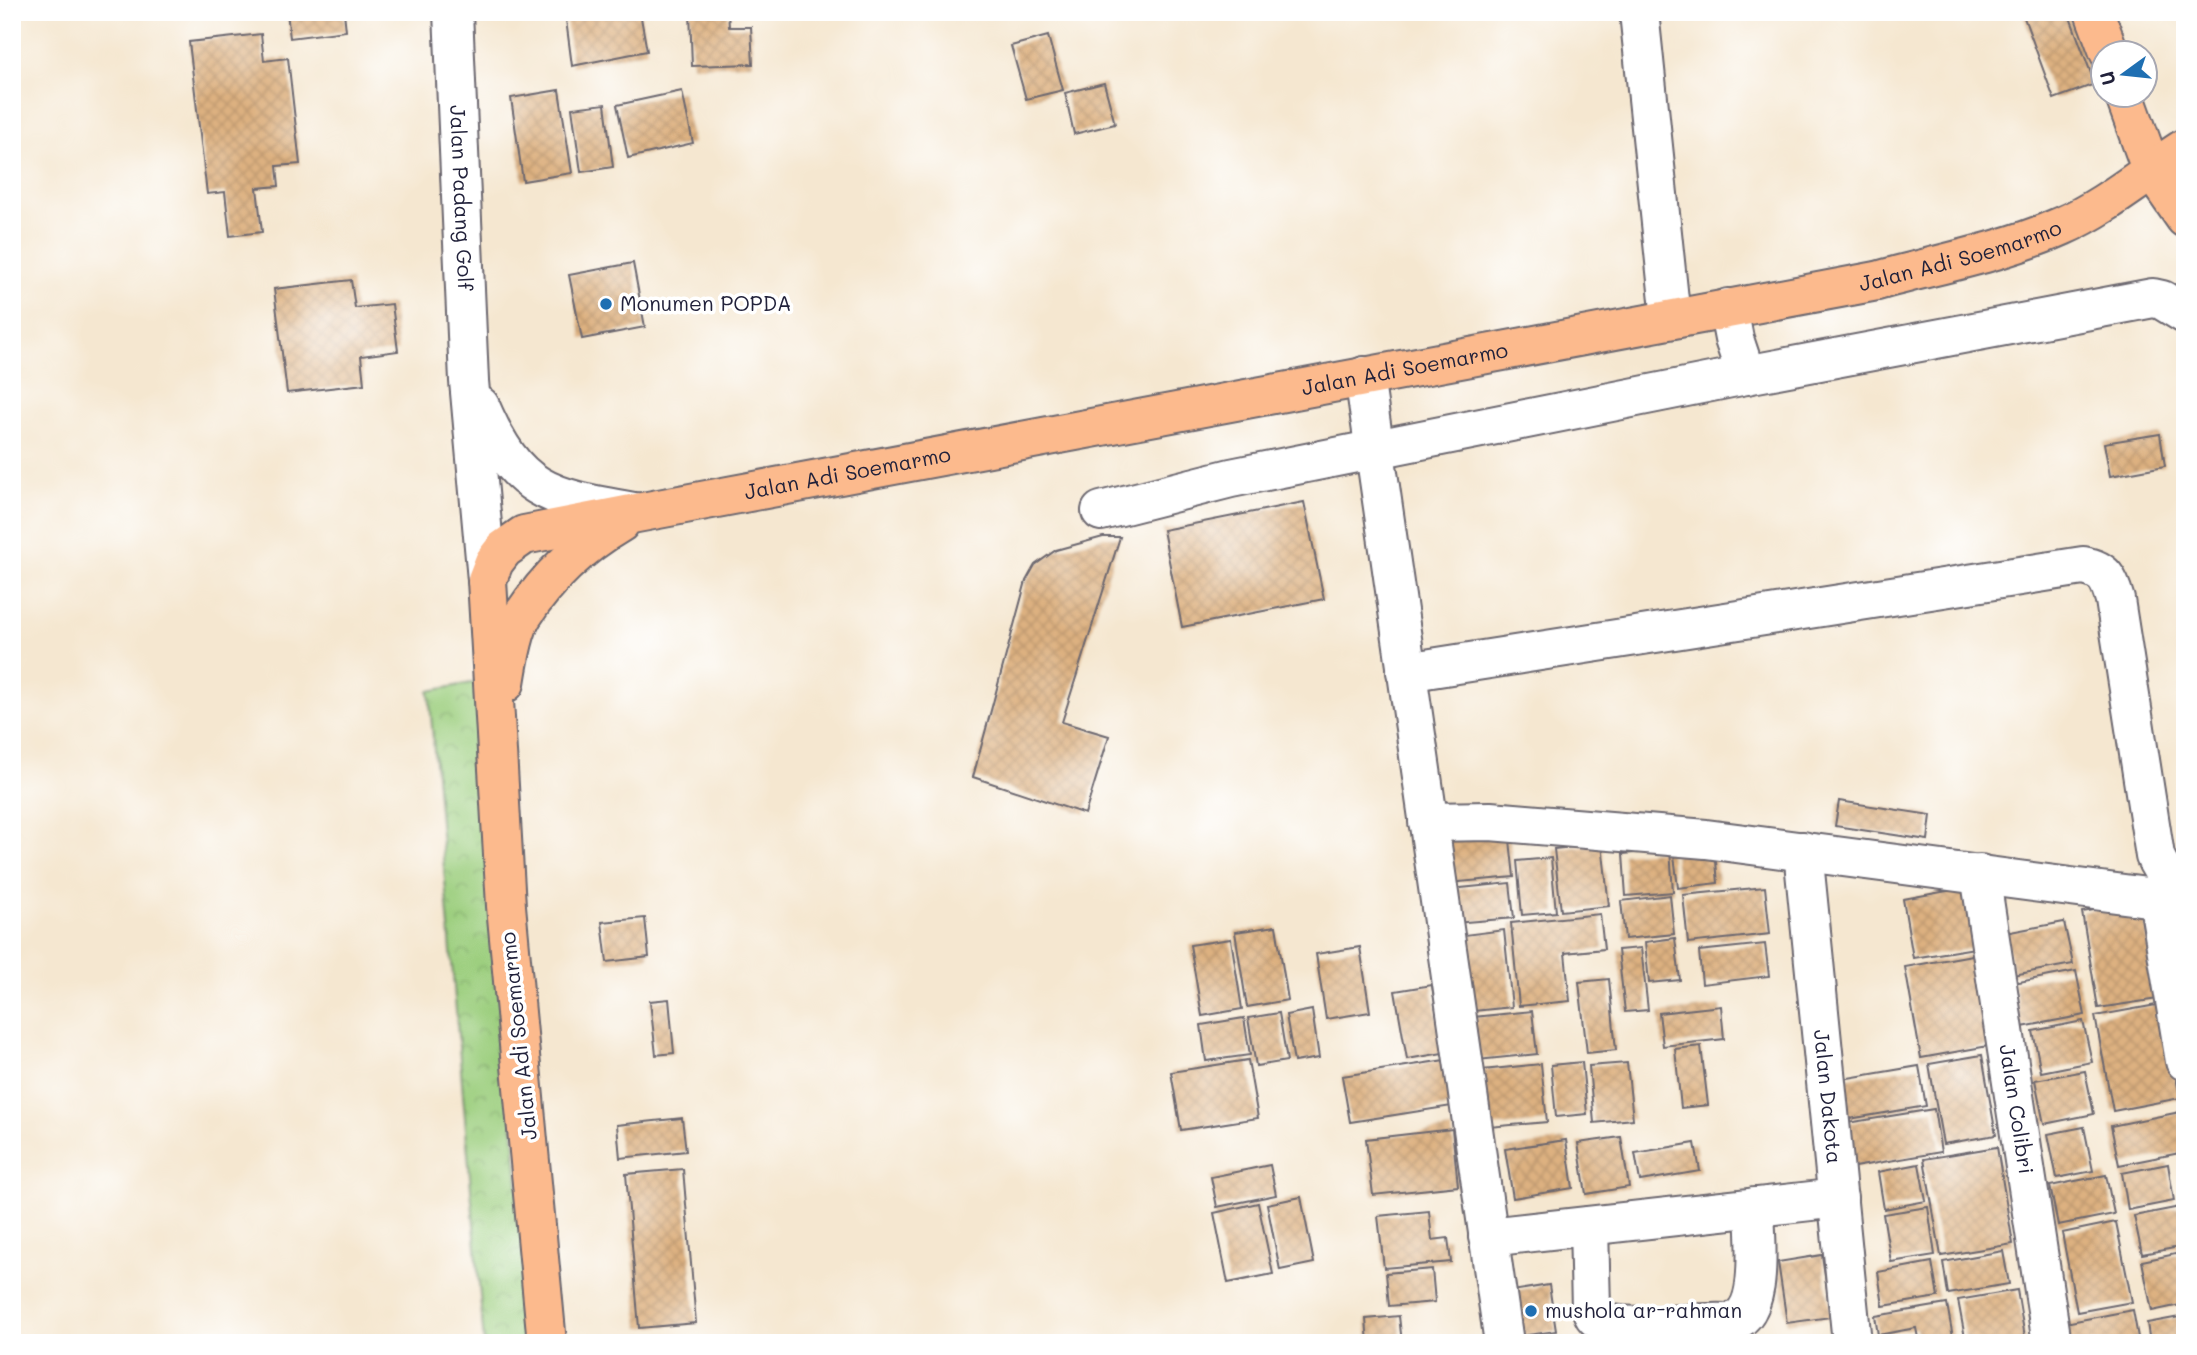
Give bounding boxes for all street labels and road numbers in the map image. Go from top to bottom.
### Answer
street label: Jalan Padang Golf [445,104,480,292]
street label: Jalan Adi Soemarmo [1857,213,2065,296]
street label: Jalan Adi Soemarmo [1299,335,1510,400]
street label: Jalan Adi Soemarmo [742,440,953,505]
street label: Jalan Adi Soemarmo [493,931,542,1142]
street label: Jalan Dakota [1809,1028,1849,1165]
street label: Jalan Colibri [1994,1042,2041,1176]

